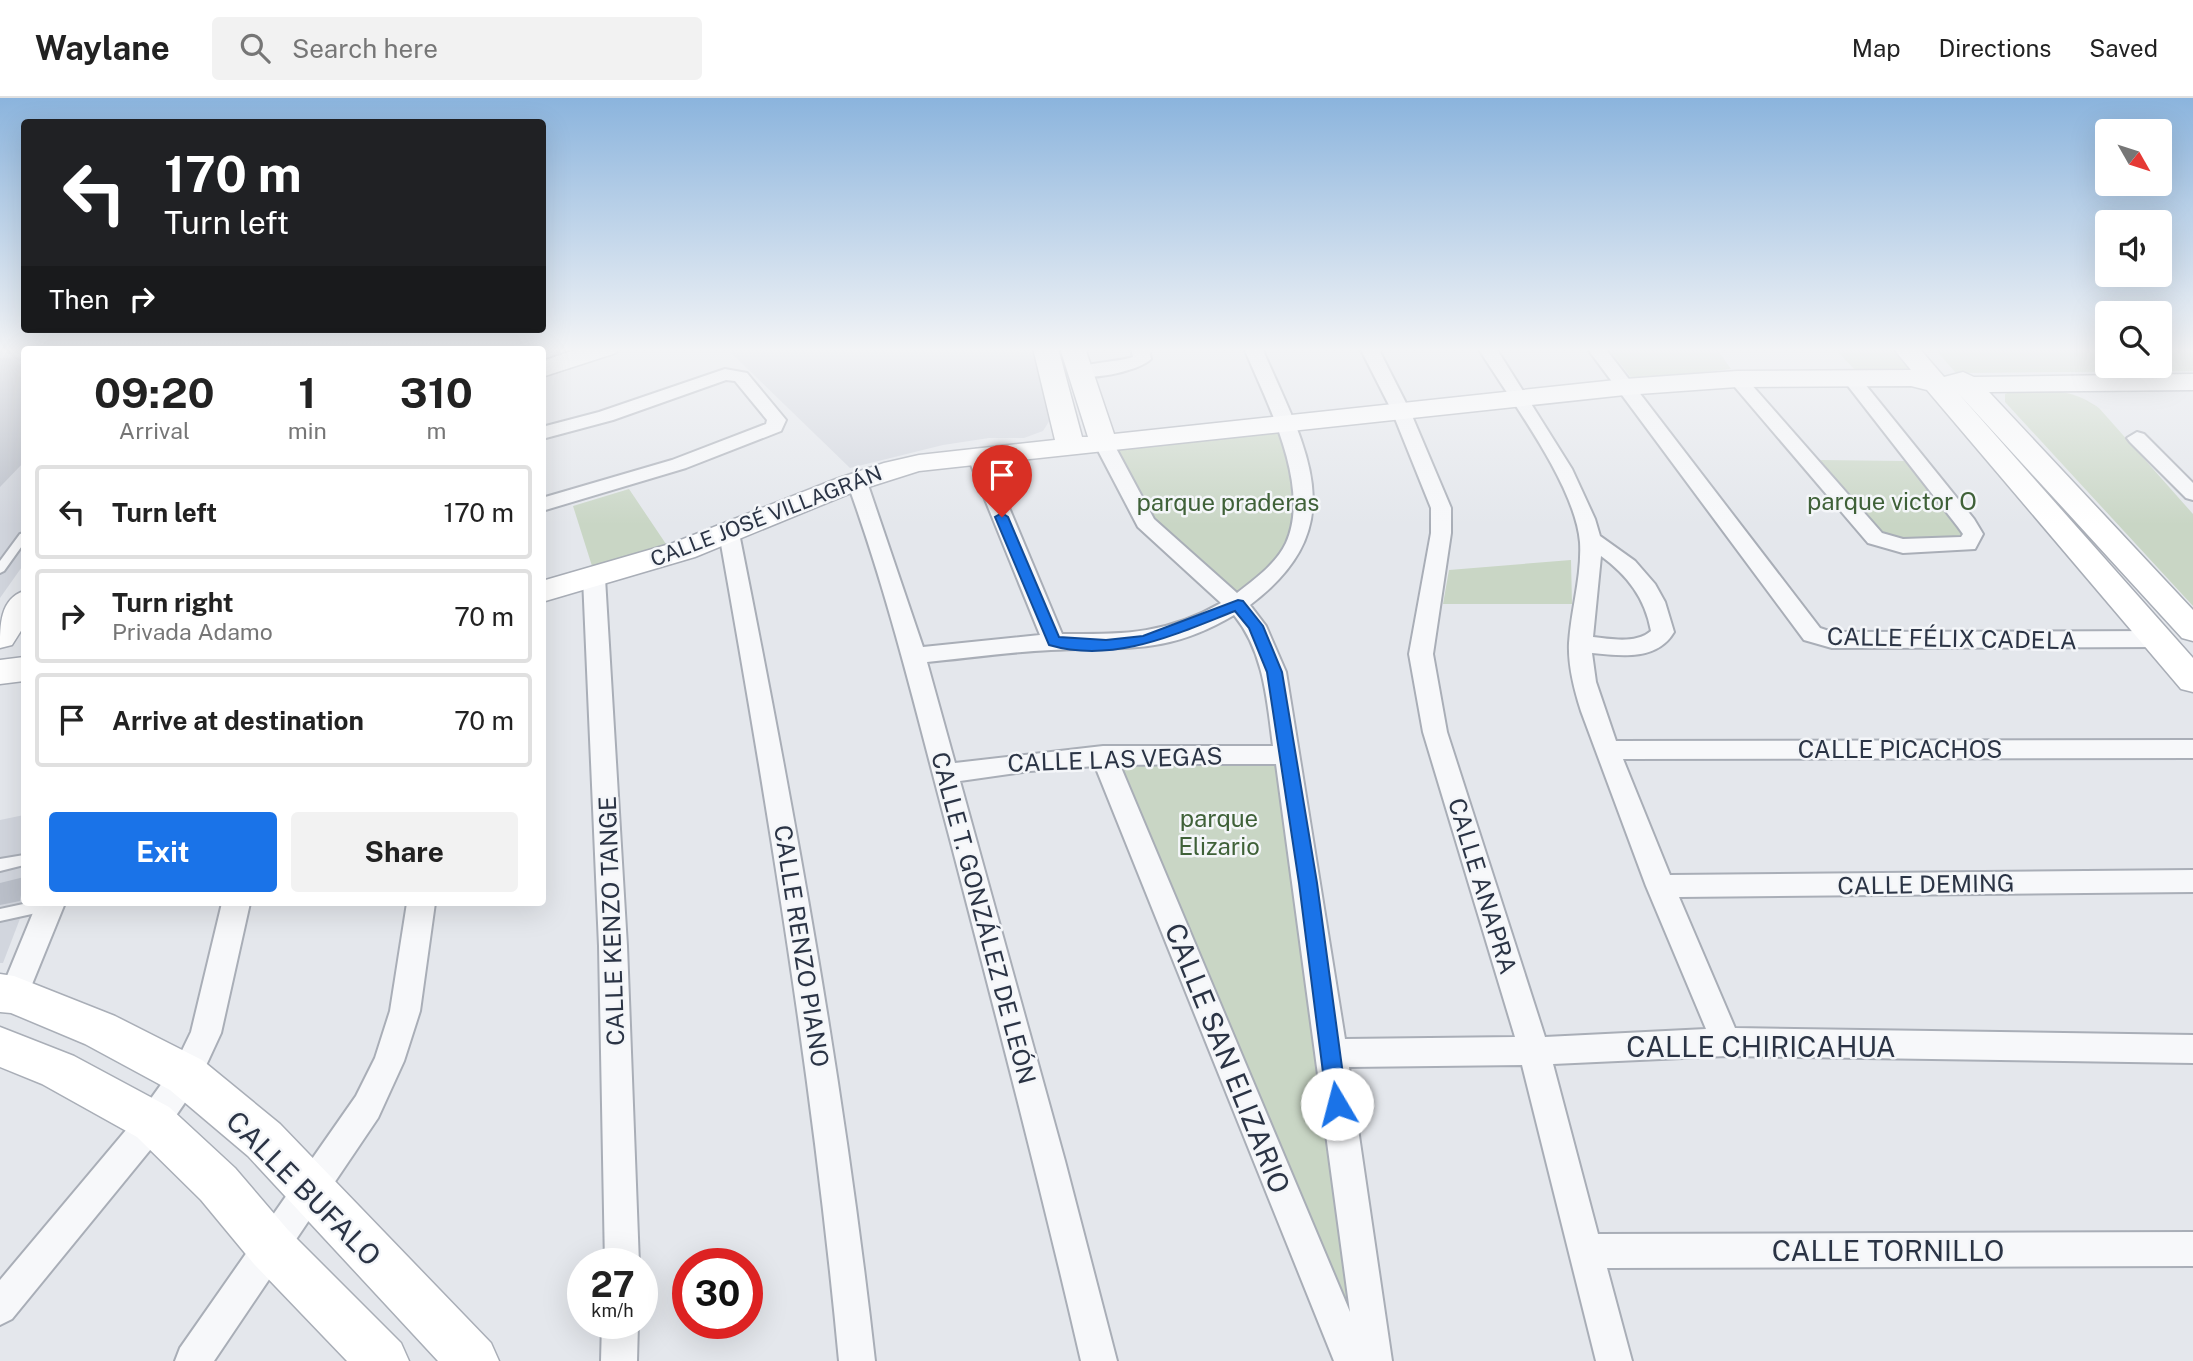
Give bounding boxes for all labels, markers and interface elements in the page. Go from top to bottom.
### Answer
search box [212,17,702,80]
text: Waylane [35,29,170,67]
icon: search [236,29,274,67]
text: Search here [292,33,438,64]
text: Map [1852,34,1901,62]
text: Directions [1939,34,2051,62]
text: Saved [2089,34,2158,62]
north arrow [2095,119,2172,196]
map controls [2095,119,2172,378]
text: 170 m [164,145,302,203]
icon: left [49,147,140,238]
text: Turn left [164,204,289,241]
button: sound [2095,210,2172,287]
icon: right [123,280,161,318]
text: Then [49,284,109,315]
button: search [2095,301,2172,378]
text: 09:20 [94,368,215,417]
text: 1 [298,368,316,417]
text: 310 [400,368,473,417]
text: Arrival [119,417,190,444]
text: min [288,417,327,444]
text: m [426,417,446,444]
pin [972,445,1032,517]
icon: arrive [983,456,1021,494]
street label: CALLE JOSÉ VILLAGRÁN [647,460,885,572]
park label: parque victor O [1807,487,1977,515]
park label: parque praderas [1137,488,1319,516]
icon: left [53,493,91,531]
text: Turn left [112,497,217,528]
text: 170 m [444,497,514,528]
text: Turn right [112,587,234,618]
icon: right [53,597,91,635]
text: 70 m [454,601,514,632]
text: Privada Adamo [112,618,273,645]
street label: CALLE FÉLIX CADELA [1827,622,2077,654]
icon: arrive [53,701,91,739]
text: Arrive at destination [112,705,364,736]
text: 70 m [454,705,514,736]
street label: CALLE PICACHOS [1798,735,2002,763]
street label: CALLE LAS VEGAS [1007,741,1223,777]
street label: CALLE T. GONZÁLEZ DE LEÓN [926,749,1042,1087]
street label: CALLE ANAPRA [1443,795,1523,977]
street label: CALLE KENZO TANGE [593,796,629,1046]
park label: parque Elizario [1178,804,1260,860]
button: Exit [49,812,277,892]
button: Share [291,812,518,892]
street label: CALLE RENZO PIANO [769,823,835,1069]
street label: CALLE DEMING [1837,868,2015,900]
street label: CALLE SAN ELIZARIO [1159,918,1297,1198]
street label: CALLE CHIRICAHUA [1626,1030,1896,1063]
position arrow [1300,1067,1374,1141]
street label: CALLE BUFALO [220,1104,388,1272]
street label: CALLE TORNILLO [1772,1234,2004,1267]
speed limit sign: 30 [672,1248,763,1339]
text: 27 [590,1264,635,1305]
text: km/h [591,1300,634,1321]

